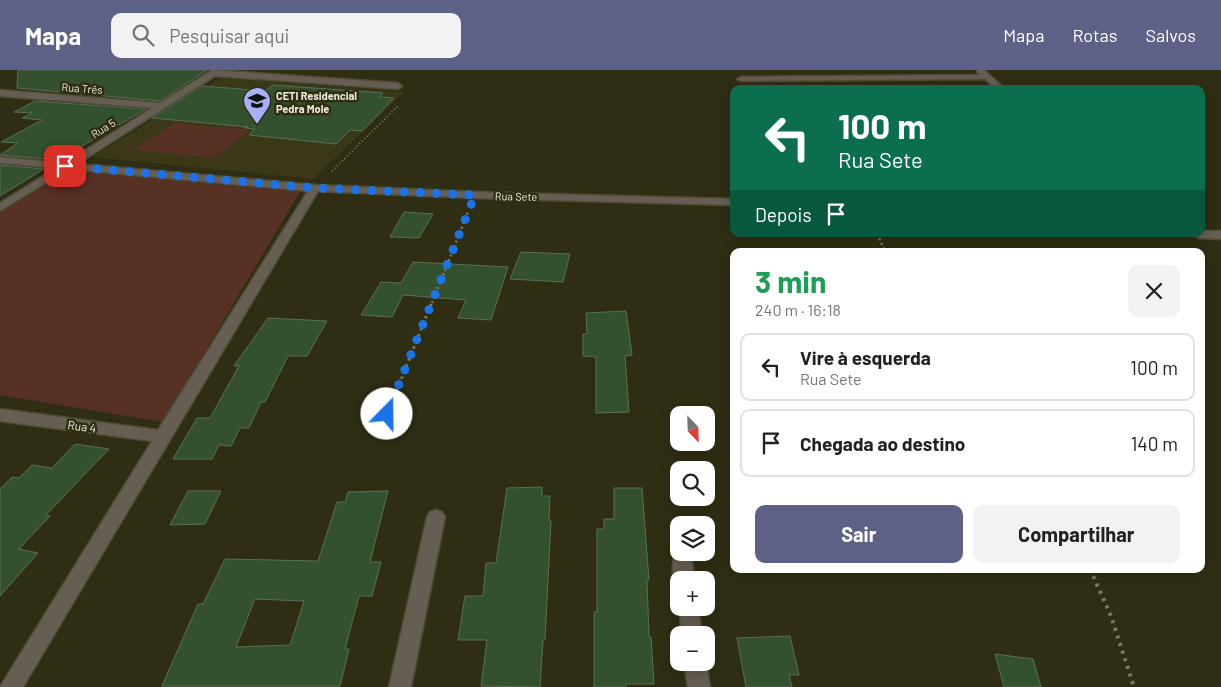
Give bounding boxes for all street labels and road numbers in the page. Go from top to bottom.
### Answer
street label: Rua Três [61,80,103,96]
street label: Rua 5 [88,115,118,140]
street label: Rua Sete [495,189,537,203]
street label: Rua 4 [67,417,97,435]

